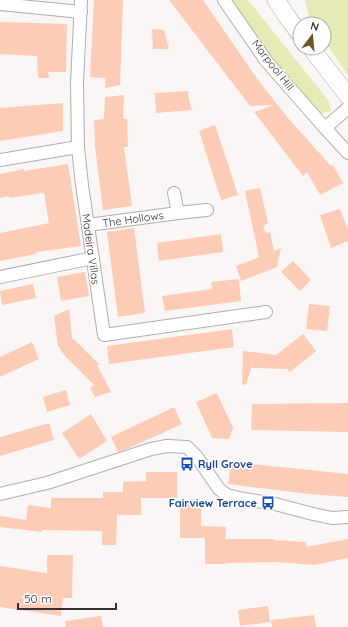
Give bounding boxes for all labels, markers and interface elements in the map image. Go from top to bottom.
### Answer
north arrow [292,16,332,56]
text: N [309,19,321,34]
street label: Marpool Hill [249,37,297,93]
street label: The Hollows [101,208,165,230]
street label: Madeira Villas [79,213,103,285]
bus stop icon: Ryll Grove [179,456,195,472]
place label: Ryll Grove [198,457,253,471]
bus stop icon: Fairview Terrace [260,495,276,511]
place label: Fairview Terrace [169,496,257,510]
scale bar [18,585,116,611]
text: 50 m [24,591,52,606]

